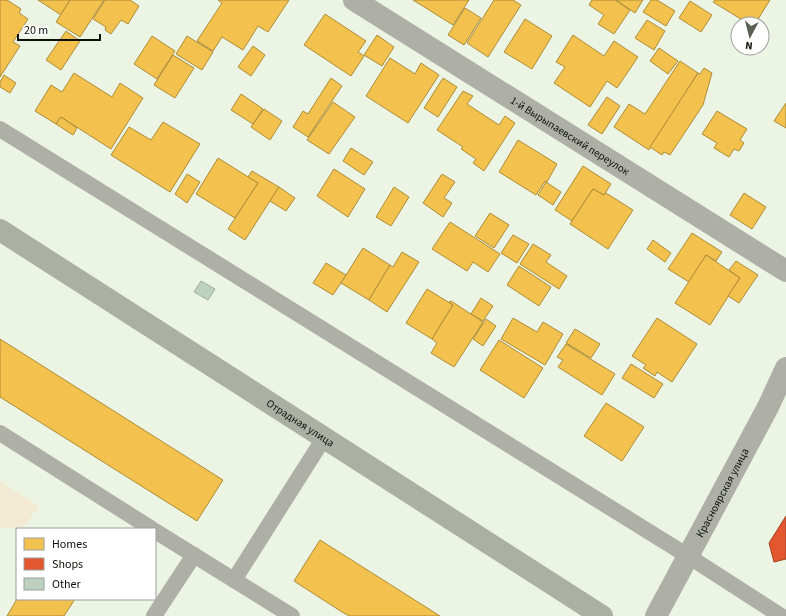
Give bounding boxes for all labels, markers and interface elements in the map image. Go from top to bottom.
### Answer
scale bar [18,16,100,42]
north arrow [730,16,770,56]
text: 20 m [24,22,48,39]
text: N [744,38,753,53]
street label: 1-й Вырыпаевский переулок [507,93,633,179]
street label: Отрадная улица [263,396,337,451]
street label: Красноярская улица [692,445,753,540]
legend [16,528,156,600]
text: Homes [52,536,87,553]
text: Shops [52,556,83,573]
text: Other [52,576,82,593]

